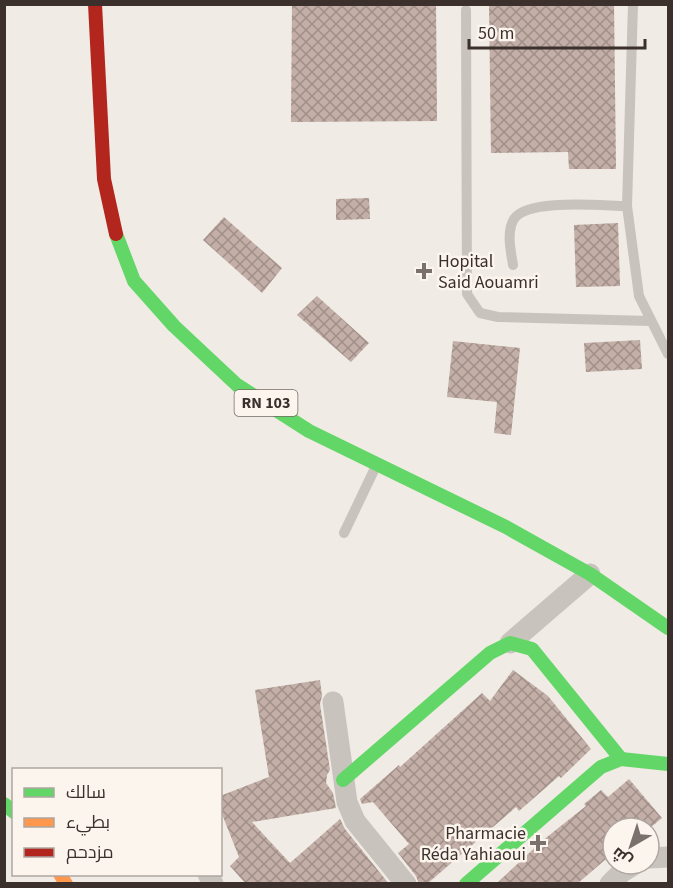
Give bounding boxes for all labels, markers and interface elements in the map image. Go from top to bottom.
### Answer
scale bar [469,12,644,50]
text: 50 m [478,21,514,46]
place label: Hopital Said Aouamri [438,249,539,295]
marker: Hopital Said Aouamri [415,262,433,280]
road number: RN 103 [234,390,298,416]
legend [12,768,222,876]
text: سالك [66,780,106,805]
text: بطيء [66,810,110,836]
north arrow [601,816,661,876]
place label: Pharmacie Réda Yahiaoui [421,821,526,867]
marker: Pharmacie Réda Yahiaoui [531,836,545,850]
text: مزدحم [66,840,114,865]
text: ش [607,842,637,872]

